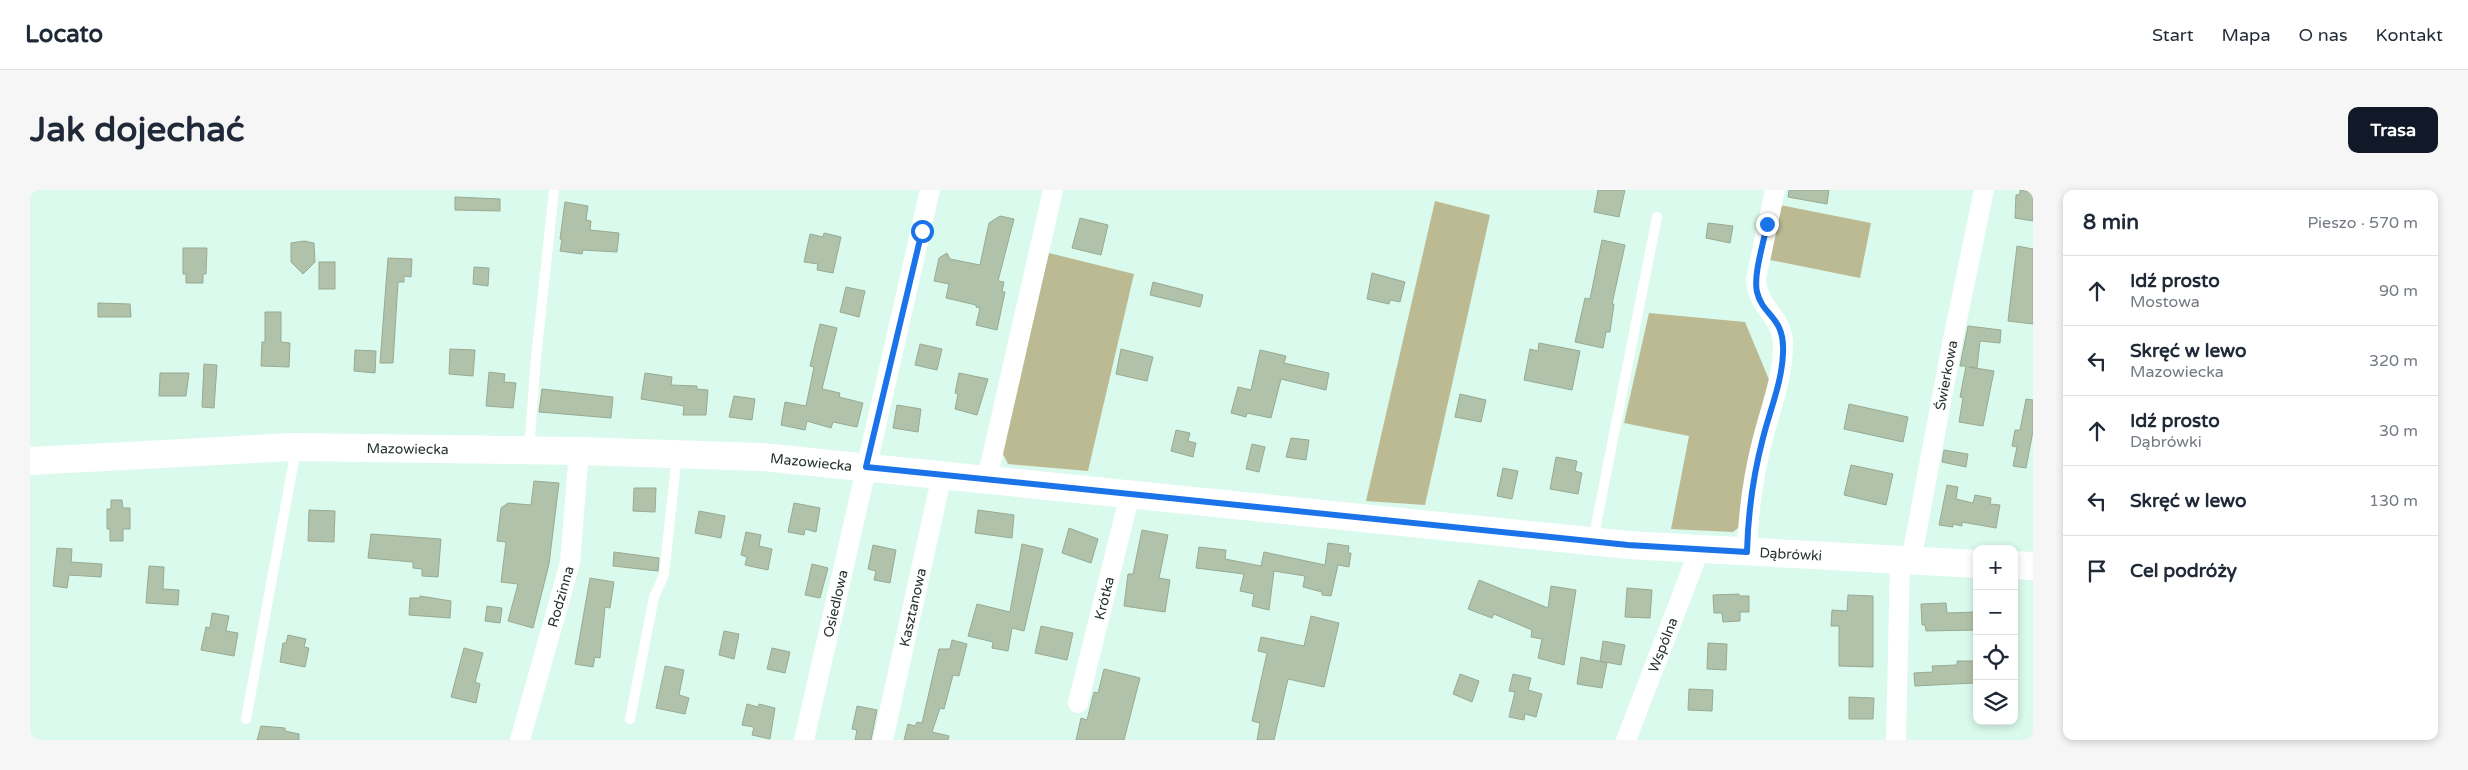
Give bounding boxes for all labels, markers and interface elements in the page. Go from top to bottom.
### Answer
text: Locato [25,20,103,49]
text: Start [2152,24,2194,46]
text: Mapa [2222,24,2271,46]
text: O nas [2299,24,2348,46]
text: Kontakt [2376,24,2443,46]
button: Trasa [2348,107,2438,153]
text: Jak dojechać [30,109,245,151]
text: 8 min [2083,210,2139,235]
route end [1756,213,1779,236]
text: Pieszo · 570 m [2307,213,2418,233]
route start [911,220,934,243]
text: Idź prosto [2130,270,2220,292]
icon: ahead [2083,277,2111,305]
text: 90 m [2379,281,2418,301]
text: Mostowa [2130,292,2200,312]
street label: Świerkowa [1931,339,1961,412]
text: Skręć w lewo [2130,340,2247,362]
icon: left [2083,347,2111,375]
text: 320 m [2369,351,2418,371]
text: Mazowiecka [2130,362,2224,382]
text: Idź prosto [2130,410,2220,432]
icon: ahead [2083,417,2111,445]
text: 30 m [2379,421,2418,441]
text: Dąbrówki [2130,432,2202,452]
street label: Mazowiecka [366,440,449,458]
street label: Mazowiecka [770,449,853,475]
icon: left [2083,487,2111,515]
text: Skręć w lewo [2130,490,2247,512]
text: 130 m [2369,491,2418,511]
street label: Dąbrówki [1759,544,1823,564]
map controls [1973,545,2018,725]
button: + [1973,545,2018,590]
icon: arrive [2083,557,2111,585]
text: Cel podróży [2130,560,2237,582]
street label: Rodzinna [544,564,577,629]
street label: Kasztanowa [896,566,930,648]
street label: Osiedlowa [819,568,851,639]
street label: Krótka [1091,575,1118,621]
button: − [1973,590,2018,635]
street label: Wspólna [1644,615,1681,675]
button: locate [1973,635,2018,680]
button: layers [1973,680,2018,725]

